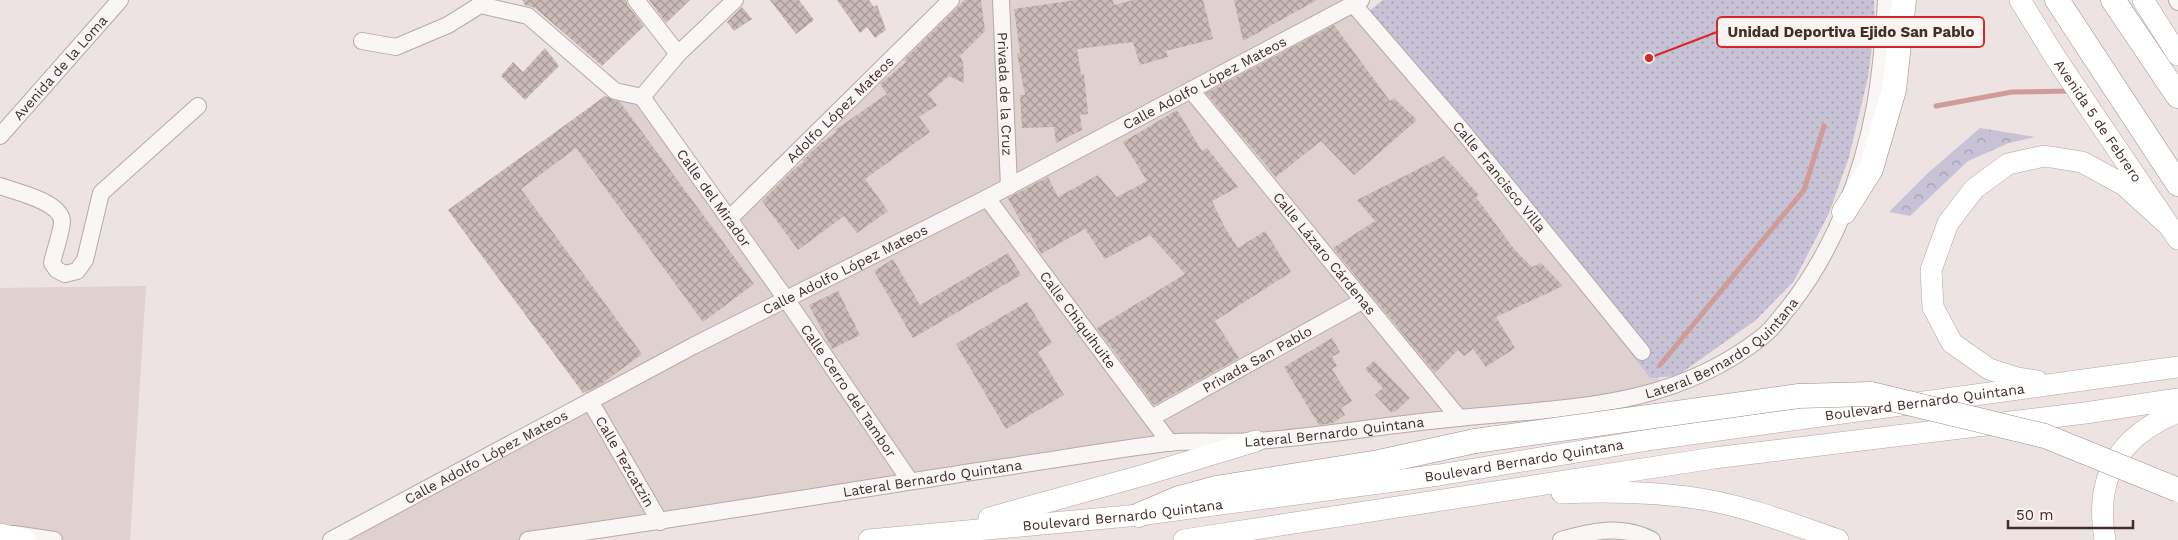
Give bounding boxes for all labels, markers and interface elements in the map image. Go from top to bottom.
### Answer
street label: Avenida de la Loma [10,12,111,123]
callout: Unidad Deportiva Ejido San Pablo [1717,17,1984,47]
text: Unidad Deportiva Ejido San Pablo [1728,23,1974,41]
street label: Privada de la Cruz [994,32,1016,156]
street label: Calle Adolfo López Mateos [1120,33,1289,133]
street label: Adolfo López Mateos [783,53,897,166]
street label: Avenida 5 de Febrero [2051,57,2145,185]
street label: Calle Francisco Villa [1450,118,1549,235]
street label: Calle del Mirador [674,146,754,250]
street label: Calle Lázaro Cárdenas [1270,189,1379,318]
street label: Calle Adolfo López Mateos [760,221,930,318]
street label: Calle Chiquihuite [1036,268,1119,372]
street label: Lateral Bernardo Quintana [1643,295,1801,402]
street label: Calle Cerro del Tambor [798,321,900,460]
street label: Privada San Pablo [1200,323,1314,396]
street label: Boulevard Bernardo Quintana [1824,380,2026,423]
street label: Calle Adolfo López Mateos [402,407,570,507]
street label: Calle Tezcatzin [593,413,658,510]
street label: Lateral Bernardo Quintana [1244,414,1425,450]
street label: Boulevard Bernardo Quintana [1424,436,1625,485]
street label: Lateral Bernardo Quintana [842,457,1023,500]
street label: Boulevard Bernardo Quintana [1022,496,1224,534]
scale bar [2008,498,2133,530]
text: 50 m [2016,506,2053,524]

